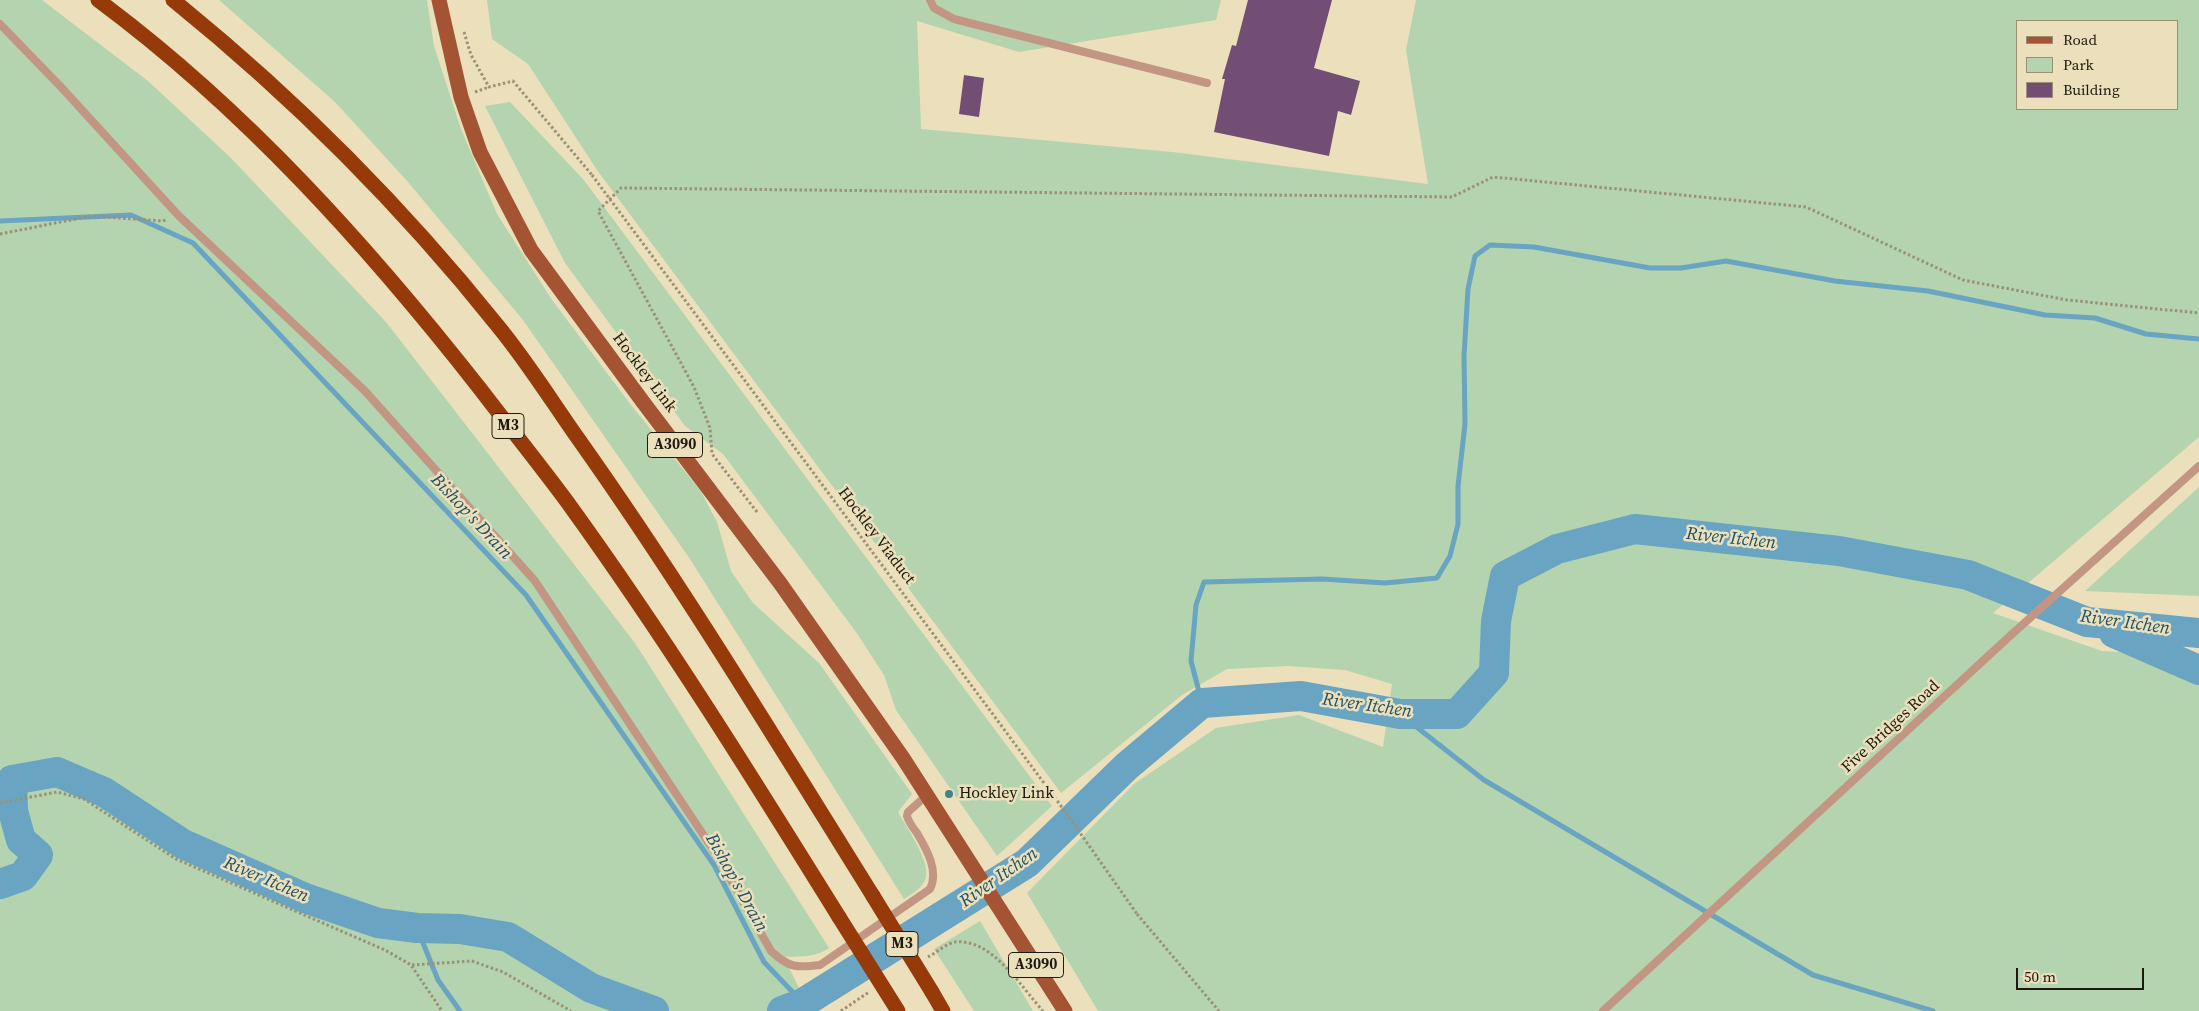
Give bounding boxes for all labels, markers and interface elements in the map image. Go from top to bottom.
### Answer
legend [2016,20,2179,110]
text: Road [2063,29,2097,50]
text: Park [2063,54,2094,75]
text: Building [2063,79,2120,100]
street label: Hockley Link [608,329,680,417]
road number: M3 [492,414,524,438]
road number: A3090 [648,432,702,458]
water label: Bishop's Drain [426,470,516,564]
street label: Hockley Viaduct [833,484,919,588]
water label: River Itchen [1685,524,1777,554]
water label: River Itchen [2079,606,2171,640]
street label: Five Bridges Road [1838,677,1944,777]
water label: River Itchen [1321,689,1413,723]
place label: Hockley Link [959,784,1054,804]
marker: Hockley Link [943,788,955,800]
water label: Bishop's Drain [700,830,772,936]
water label: River Itchen [956,843,1042,913]
water label: River Itchen [220,852,312,908]
road number: M3 [886,932,918,956]
road number: A3090 [1008,952,1064,978]
scale bar [2019,958,2146,990]
text: 50 m [2024,966,2056,987]

